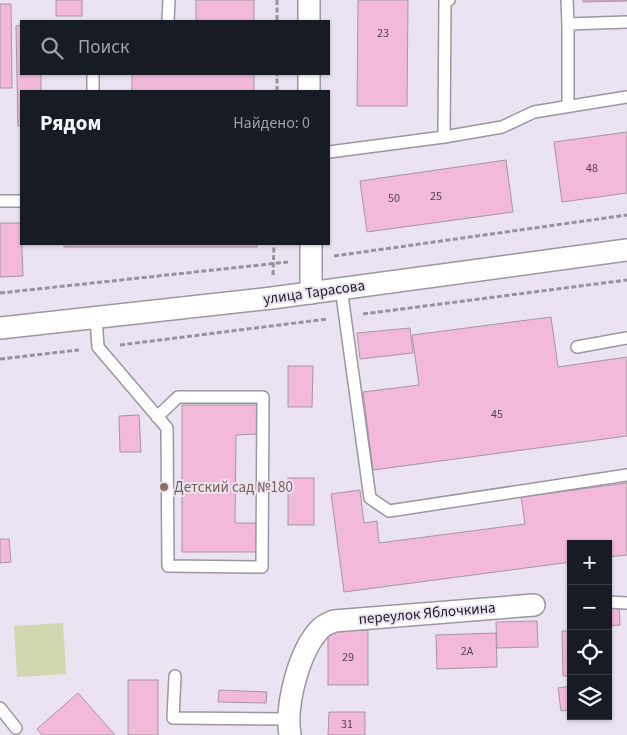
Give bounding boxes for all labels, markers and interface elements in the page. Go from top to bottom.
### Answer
search box [20,20,330,75]
house number: 23 [377,25,389,42]
icon: search [38,34,66,62]
text: Поиск [78,34,129,61]
text: Рядом [40,108,101,138]
text: Найдено: 0 [233,112,310,134]
house number: 48 [586,160,598,177]
house number: 25 [430,188,442,205]
house number: 50 [388,190,400,207]
street label: улица Тарасова [262,275,366,310]
house number: 45 [491,406,503,423]
place label: Детский сад №180 [174,477,293,498]
marker: Детский сад №180 [158,481,170,493]
map controls [567,540,612,720]
button: + [567,540,612,585]
button: − [567,585,612,630]
street label: переулок Яблочкина [358,597,496,630]
button: locate [567,630,612,675]
house number: 2А [461,643,474,660]
house number: 29 [342,649,354,666]
button: layers [567,675,612,720]
house number: 31 [341,716,353,733]

